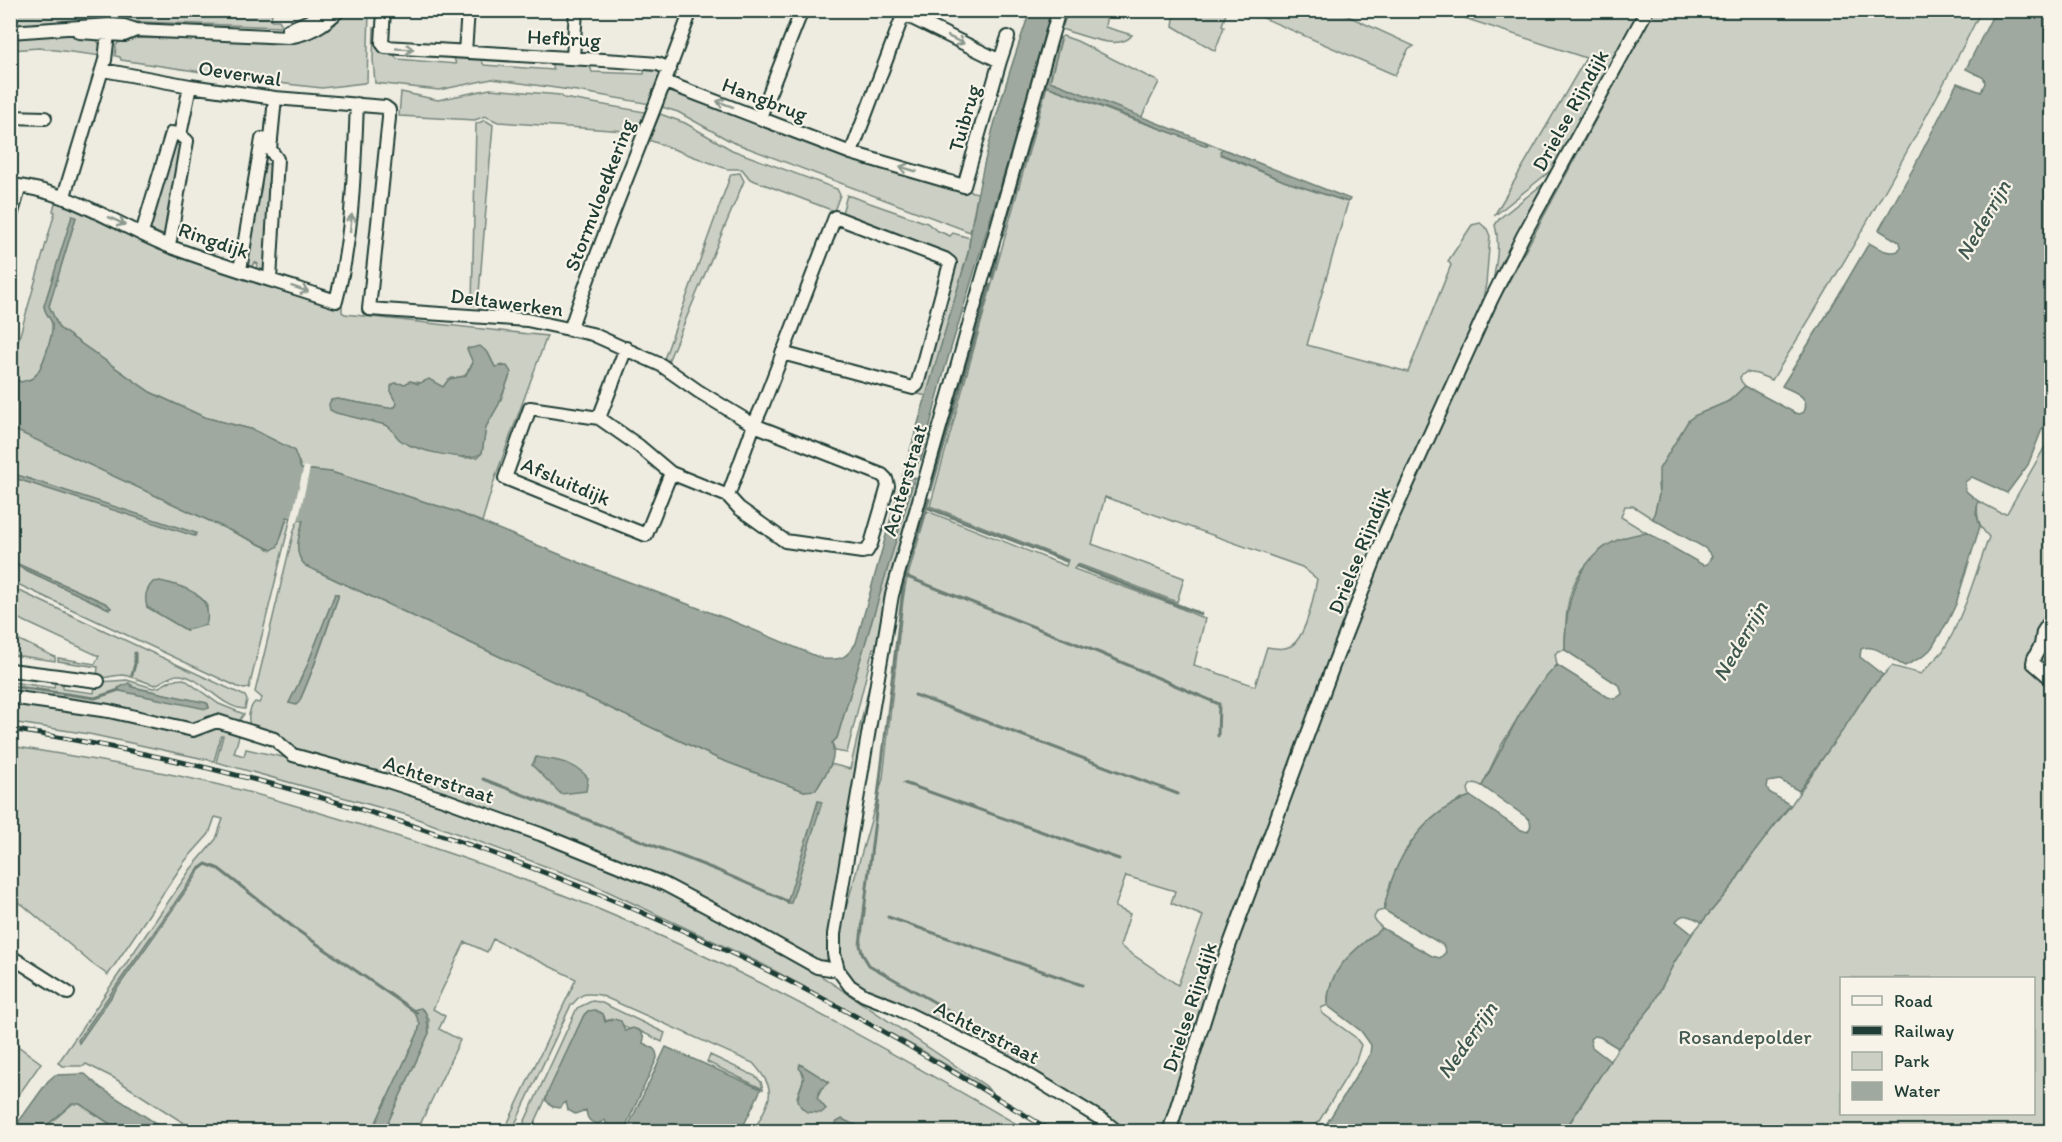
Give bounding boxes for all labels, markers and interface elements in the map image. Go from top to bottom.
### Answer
street label: Hefbrug [526,24,602,52]
one-way arrow [947,34,965,46]
one-way arrow [395,44,415,55]
street label: Drielse Rijndijk [1526,45,1614,175]
street label: Oeverwal [197,55,283,91]
street label: Hangbrug [719,71,812,127]
street label: Tuibrug [943,81,986,154]
one-way arrow [716,98,734,109]
street label: Stormvloedkering [559,115,640,274]
one-way arrow [899,163,918,174]
water label: Nederrijn [1949,175,2017,265]
one-way arrow [345,213,356,233]
one-way arrow [108,216,126,228]
street label: Ringdijk [175,216,253,264]
street label: Deltawerken [449,283,565,321]
one-way arrow [290,284,309,295]
street label: Achterstraat [876,421,932,539]
street label: Afsluitdijk [518,451,614,511]
street label: Drielse Rijndijk [1322,482,1396,617]
water label: Nederrijn [1706,596,1774,686]
street label: Achterstraat [380,749,498,809]
street label: Drielse Rijndijk [1156,939,1222,1075]
legend [1840,977,2035,1115]
text: Road [1894,990,1933,1012]
street label: Achterstraat [930,995,1044,1069]
water label: Nederrijn [1431,996,1503,1084]
text: Railway [1894,1020,1955,1042]
park label: Rosandepolder [1678,1024,1812,1049]
text: Park [1894,1050,1929,1072]
text: Water [1894,1080,1940,1102]

